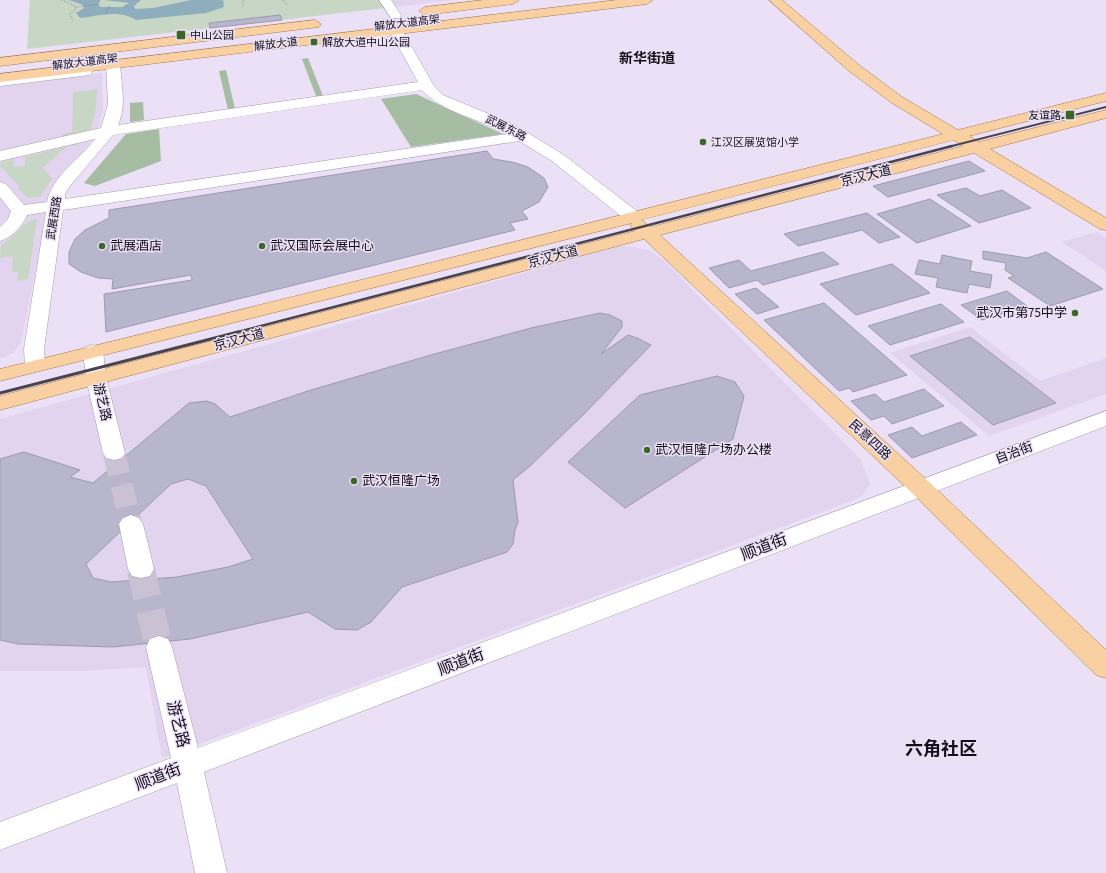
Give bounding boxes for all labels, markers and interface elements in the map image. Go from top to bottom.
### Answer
street label: 解放大道高架 [373,12,441,34]
place label: 中山公园 [190,28,234,43]
marker: 中山公园 [175,29,187,41]
street label: 解放大道 [253,34,299,54]
place label: 解放大道中山公园 [322,35,410,50]
marker: 解放大道中山公园 [309,37,319,47]
district label: 新华街道 [619,49,675,69]
street label: 解放大道高架 [51,51,119,73]
place label: 友谊路 [1028,108,1061,123]
marker: 友谊路 [1064,109,1076,121]
street label: 武展东路 [483,111,529,145]
place label: 江汉区展览馆小学 [711,135,799,150]
marker: 江汉区展览馆小学 [698,137,708,147]
street label: 京汉大道 [839,161,893,191]
street label: 武展西路 [43,195,65,241]
place label: 武展酒店 [110,237,162,255]
place label: 武汉国际会展中心 [270,237,374,255]
marker: 武展酒店 [97,241,107,251]
marker: 武汉国际会展中心 [257,241,267,251]
street label: 京汉大道 [526,242,580,272]
place label: 武汉市第75中学 [976,304,1067,322]
marker: 武汉市第75中学 [1070,308,1080,318]
street label: 京汉大道 [212,325,266,355]
street label: 游艺路 [89,381,115,423]
street label: 民意四路 [845,416,895,464]
street label: 自治街 [993,438,1035,468]
place label: 武汉恒隆广场办公楼 [655,441,772,459]
marker: 武汉恒隆广场办公楼 [642,445,652,455]
place label: 武汉恒隆广场 [362,472,440,490]
marker: 武汉恒隆广场 [349,476,359,486]
street label: 顺道街 [738,528,790,566]
street label: 顺道街 [435,643,487,681]
street label: 游艺路 [162,698,194,750]
district label: 六角社区 [905,737,977,762]
street label: 顺道街 [132,758,184,796]

